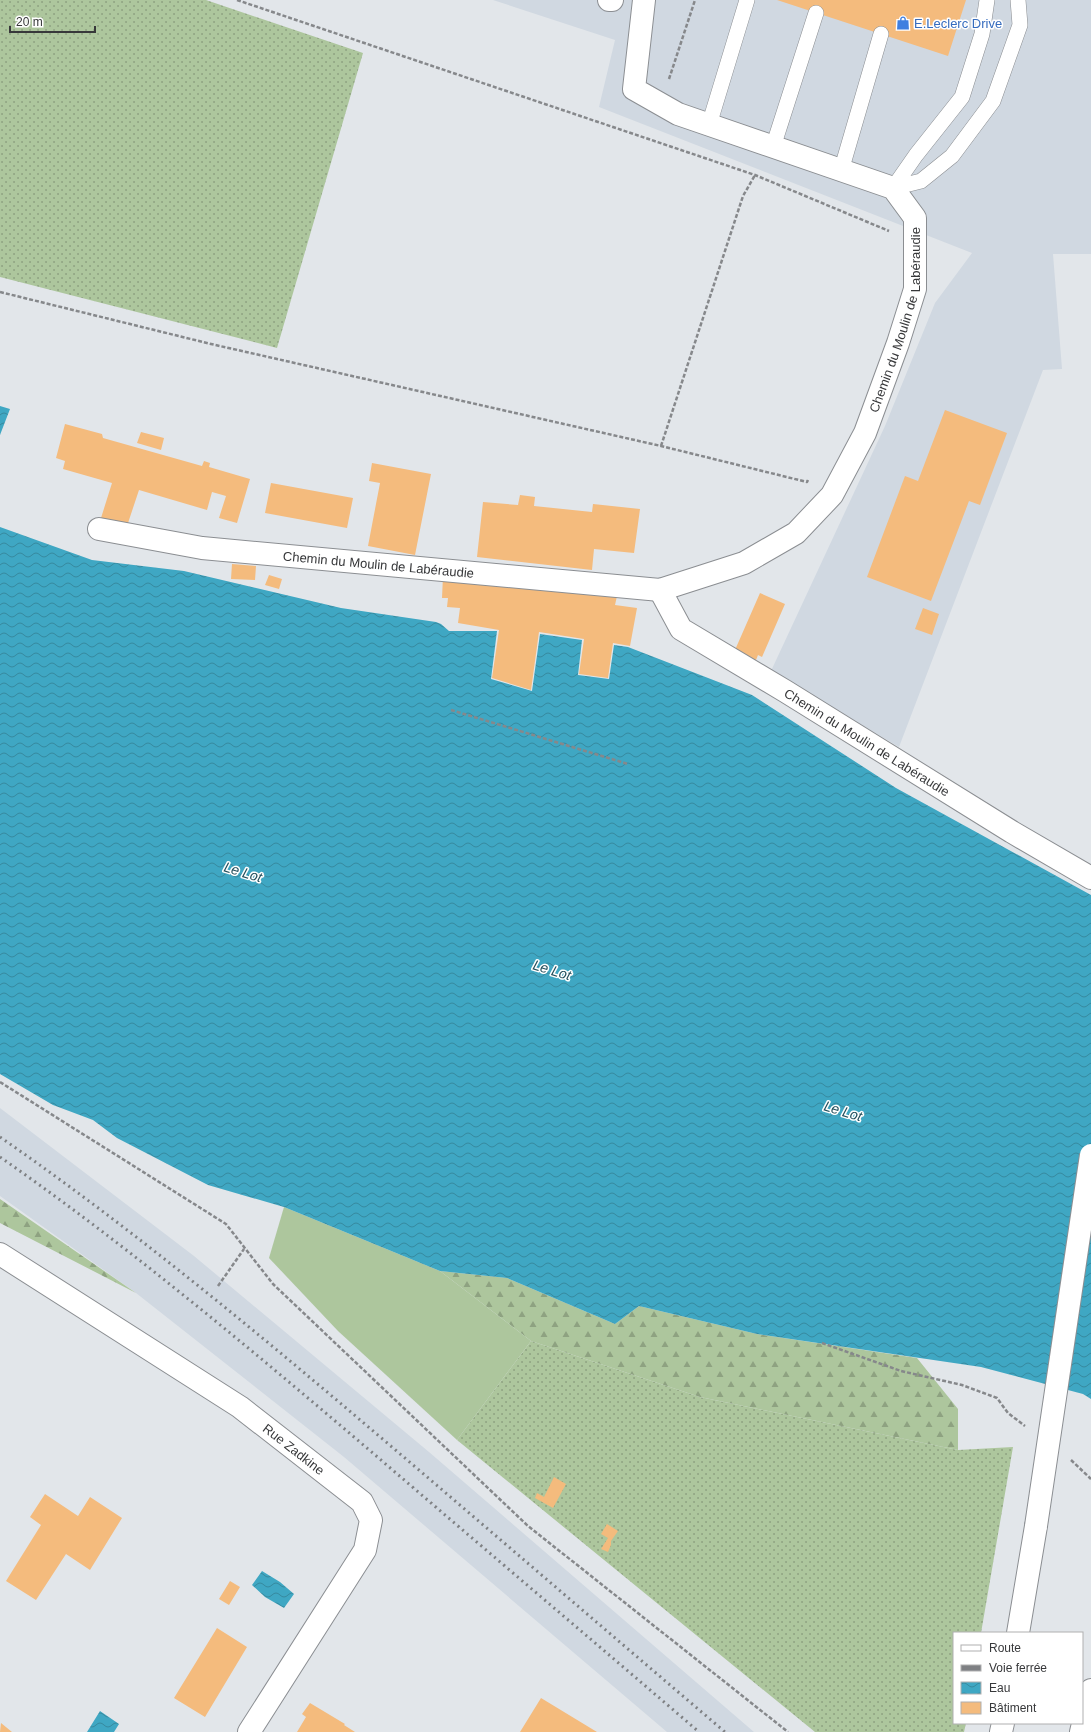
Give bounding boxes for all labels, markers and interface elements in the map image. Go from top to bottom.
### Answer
scale bar [10,8,95,34]
text: 20 m [16,15,43,29]
shop icon: E.Leclerc Drive [895,15,911,31]
place label: E.Leclerc Drive [914,16,1002,31]
street label: Chemin du Moulin de Labéraudie [866,227,923,414]
street label: Chemin du Moulin de Labéraudie [282,548,475,581]
street label: Chemin du Moulin de Labéraudie [781,685,952,799]
water label: Le Lot [222,859,265,886]
water label: Le Lot [531,957,574,984]
water label: Le Lot [822,1098,865,1125]
street label: Rue Zadkine [260,1421,327,1478]
legend [953,1632,1083,1724]
text: Route [989,1641,1021,1655]
text: Voie ferrée [989,1661,1047,1675]
text: Eau [989,1681,1010,1695]
text: Bâtiment [989,1701,1037,1715]

